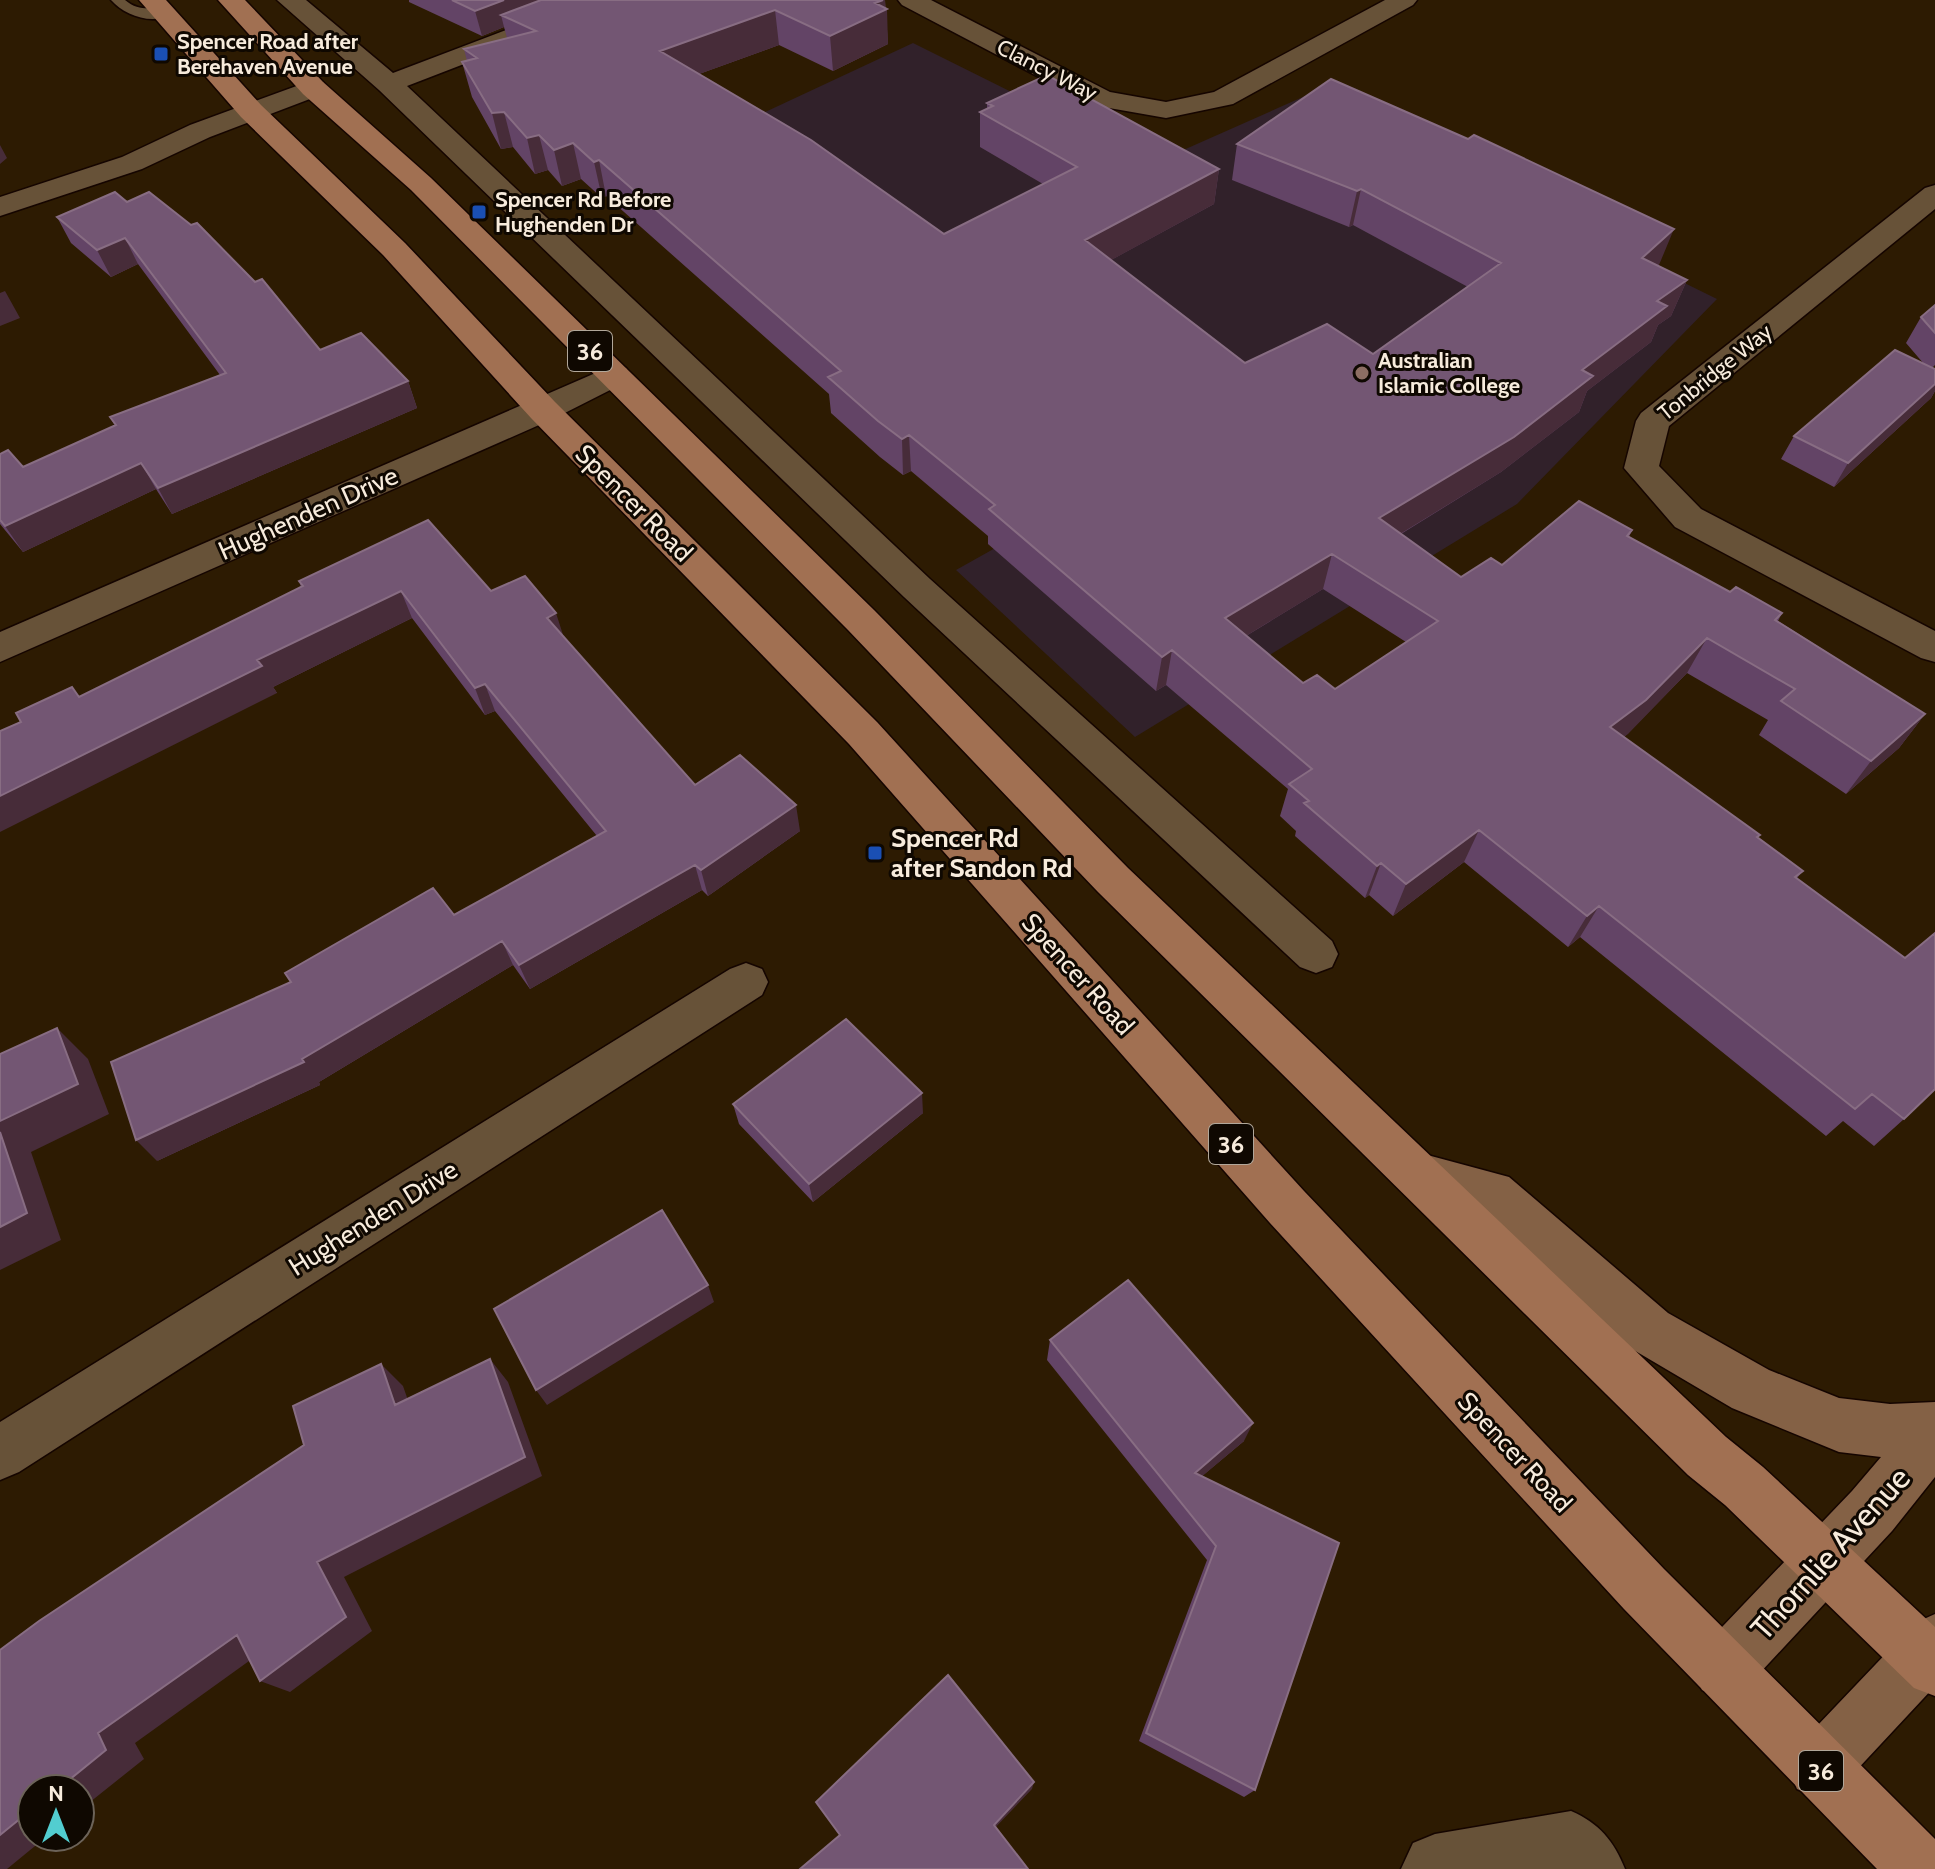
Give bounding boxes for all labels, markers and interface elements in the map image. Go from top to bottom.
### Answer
place label: Spencer Road after Berehaven Avenue [177,28,359,80]
street label: Clancy Way [992,33,1102,107]
marker: Spencer Road after Berehaven Avenue [152,45,170,63]
place label: Spencer Rd Before Hughenden Dr [495,186,671,238]
marker: Spencer Rd Before Hughenden Dr [470,203,488,221]
street label: Tonbridge Way [1653,318,1777,426]
road number: 36 [568,331,612,371]
place label: Australian Islamic College [1378,347,1520,399]
marker: Australian Islamic College [1353,364,1371,382]
street label: Spencer Road [569,438,699,568]
street label: Hughenden Drive [213,459,403,567]
place label: Spencer Rd after Sandon Rd [891,822,1072,884]
marker: Spencer Rd after Sandon Rd [866,844,884,862]
street label: Spencer Road [1015,907,1141,1041]
road number: 36 [1209,1124,1253,1164]
street label: Hughenden Drive [283,1153,463,1283]
street label: Spencer Road [1451,1385,1579,1519]
street label: Thornlie Avenue [1742,1459,1918,1647]
road number: 36 [1799,1751,1843,1791]
north arrow [16,1773,96,1853]
text: N [48,1780,64,1807]

